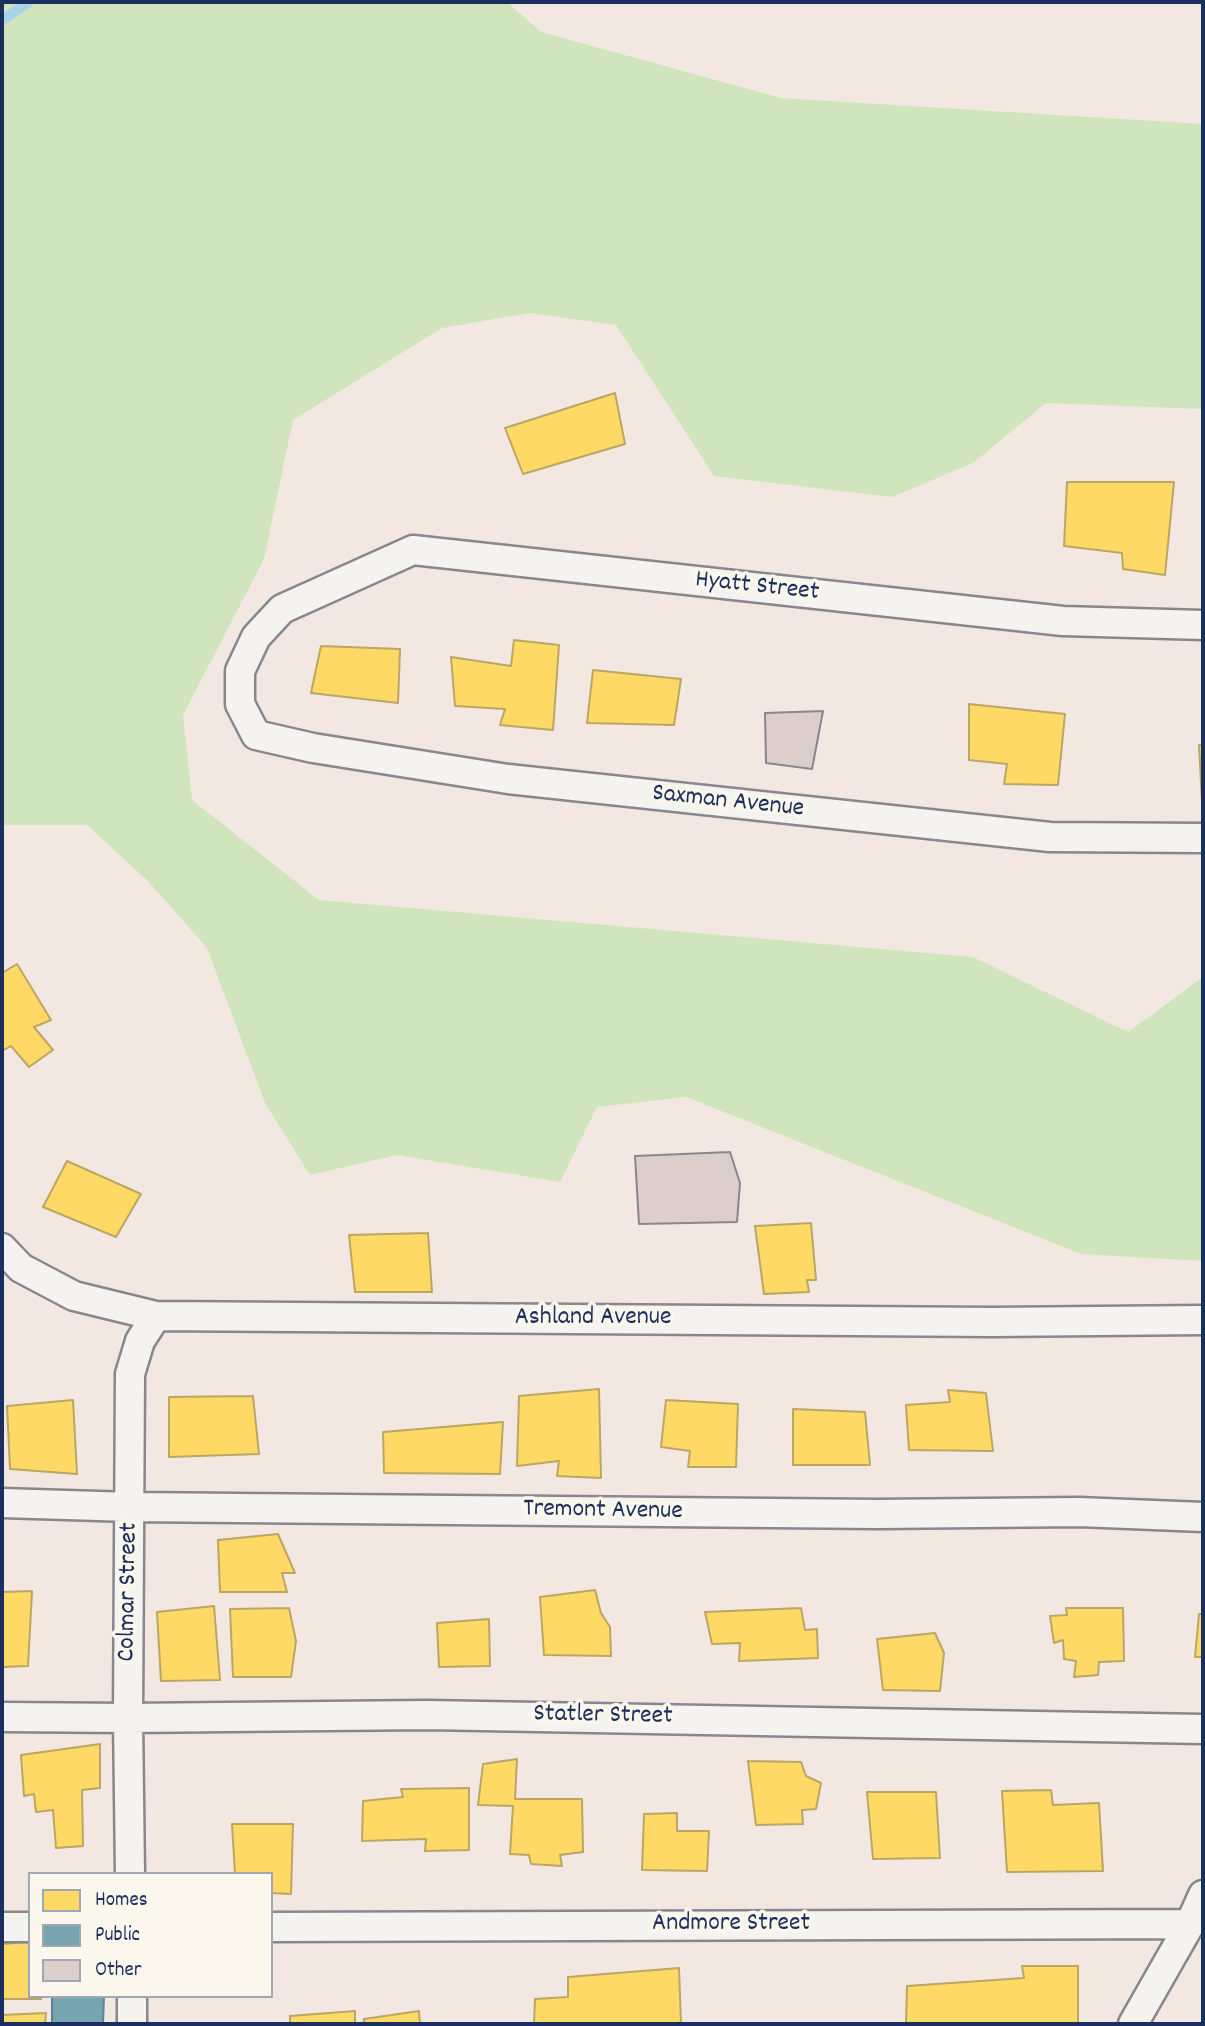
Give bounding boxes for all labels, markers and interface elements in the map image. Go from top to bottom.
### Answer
street label: Hyatt Street [694,566,820,610]
street label: Saxman Avenue [651,780,805,826]
street label: Ashland Avenue [515,1303,671,1335]
street label: Tremont Avenue [523,1495,683,1529]
street label: Colmar Street [113,1522,147,1662]
street label: Statler Street [533,1700,673,1734]
legend [28,1872,273,1998]
text: Homes [95,1886,148,1916]
street label: Andmore Street [652,1909,810,1941]
text: Public [95,1921,140,1951]
text: Other [95,1956,141,1986]

